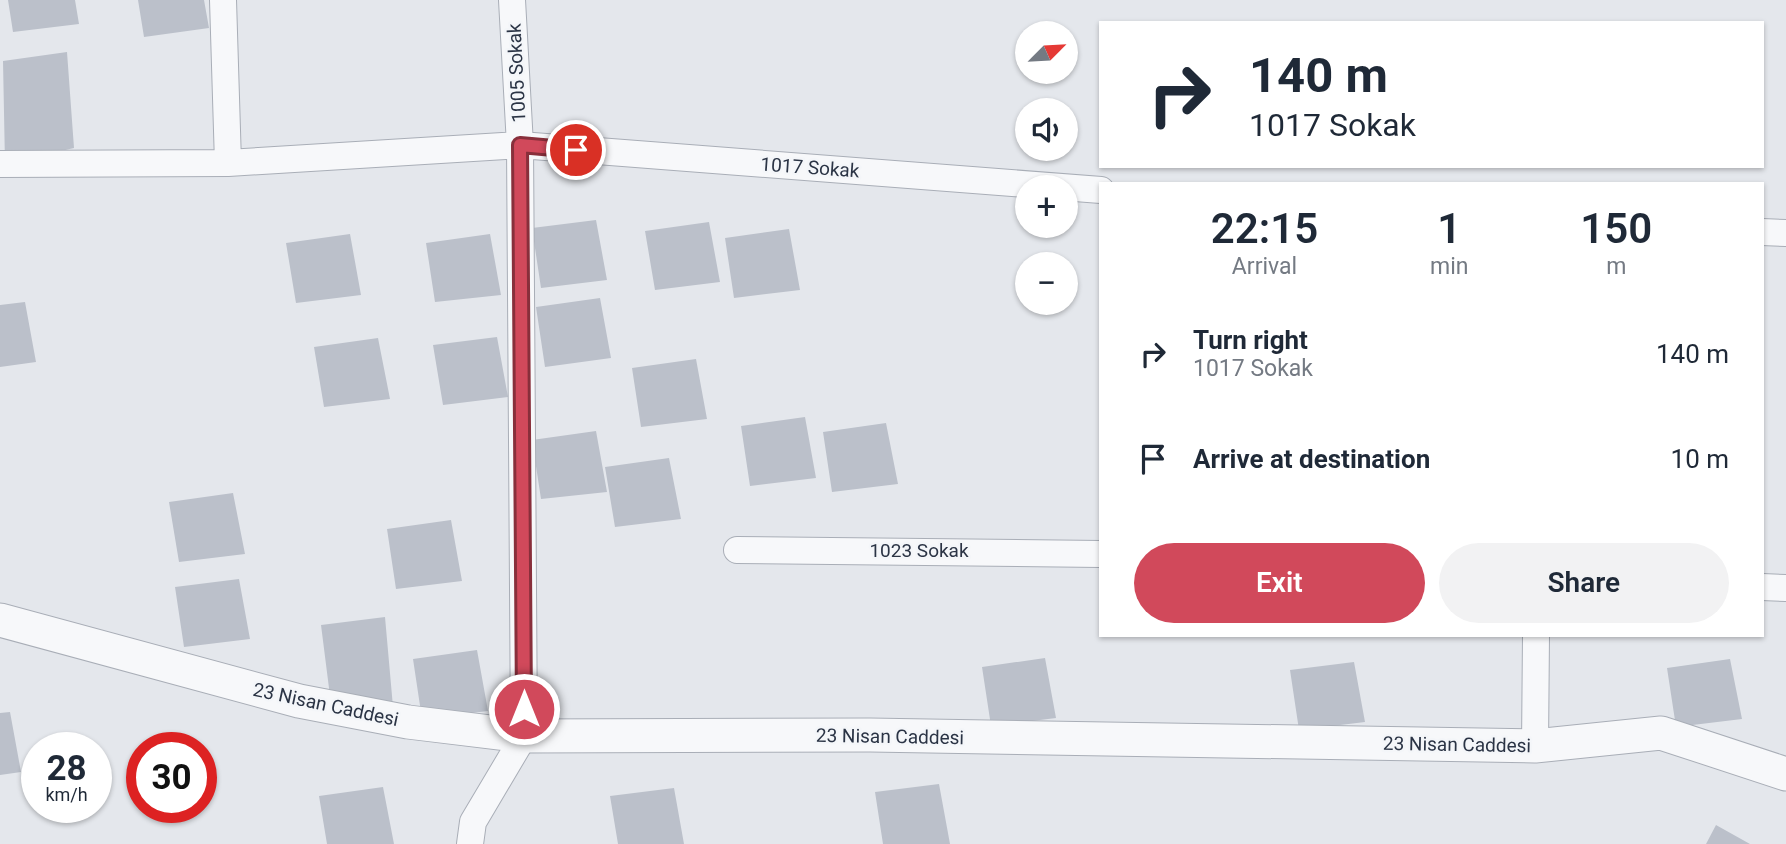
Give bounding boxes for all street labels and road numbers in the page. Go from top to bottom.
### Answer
street label: 1005 Sokak [502,23,531,123]
street label: 1017 Sokak [760,153,861,182]
street label: 1023 Sokak [869,539,969,562]
street label: 23 Nisan Caddesi [251,678,401,731]
street label: 23 Nisan Caddesi [816,724,964,749]
street label: 23 Nisan Caddesi [1383,732,1531,757]

